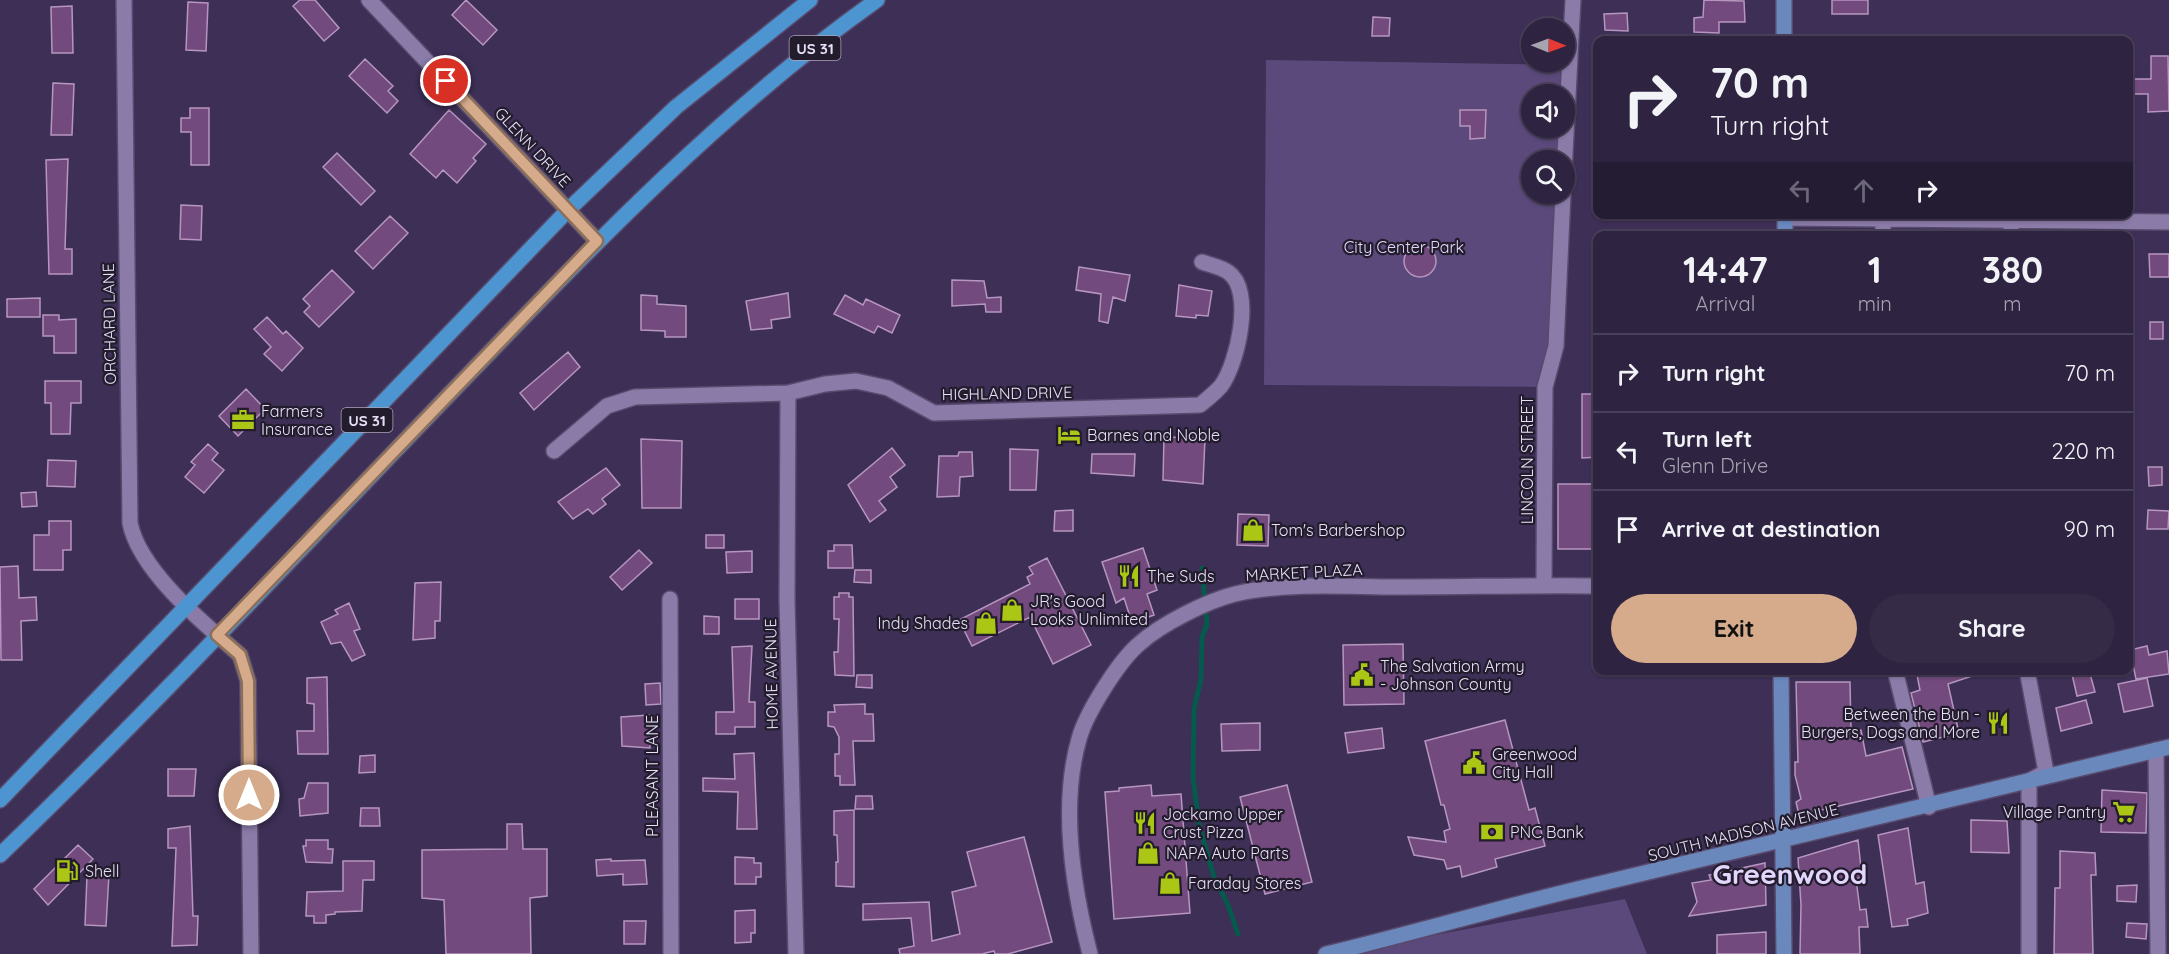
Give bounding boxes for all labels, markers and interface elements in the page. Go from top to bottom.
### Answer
north arrow [1521,18,1575,72]
map controls [1521,18,1575,204]
road number: US 31 [790,36,840,60]
pin [420,55,471,106]
text: 70 m [1710,56,1809,109]
icon: right [1611,60,1689,138]
icon: arrive [429,64,462,97]
button: sound [1521,84,1575,138]
street label: GLENN DRIVE [491,103,575,191]
text: Turn right [1710,108,1829,142]
button: search [1521,150,1575,204]
icon: left [1784,174,1817,207]
icon: ahead [1847,174,1880,207]
icon: right [1910,174,1943,207]
park label: City Center Park [1344,237,1464,257]
text: 14:47 [1683,247,1768,292]
text: 1 [1868,247,1882,292]
text: 380 [1982,247,2043,292]
street label: ORCHARD LANE [98,263,120,385]
text: Arrival [1695,291,1755,316]
text: min [1858,291,1892,316]
text: m [2003,291,2022,316]
icon: right [1611,357,1644,390]
text: Turn right [1662,359,1766,387]
text: 70 m [2065,359,2115,387]
street label: HIGHLAND DRIVE [942,382,1072,404]
street label: LINCOLN STREET [1517,395,1537,524]
place label: Farmers Insurance [261,401,333,439]
office icon: Farmers Insurance [230,407,256,433]
road number: US 31 [342,408,392,432]
hotel icon: Barnes and Noble [1056,422,1082,448]
place label: Barnes and Noble [1087,425,1220,445]
text: Turn left [1662,425,1752,453]
icon: left [1611,435,1644,468]
text: 220 m [2051,437,2115,465]
text: Glenn Drive [1662,453,1768,478]
icon: arrive [1611,513,1644,546]
text: Arrive at destination [1662,515,1880,543]
text: 90 m [2064,515,2115,543]
shop icon: Tom's Barbershop [1240,517,1266,543]
place label: Tom's Barbershop [1271,520,1405,540]
street label: MARKET PLAZA [1245,559,1363,585]
restaurant icon: The Suds [1116,563,1142,589]
place label: The Suds [1147,566,1214,586]
place label: JR's Good Looks Unlimited [1030,591,1148,629]
button: Exit [1611,594,1857,663]
button: Share [1869,594,2115,663]
shop icon: JR's Good Looks Unlimited [999,597,1025,623]
shop icon: Indy Shades [973,610,999,636]
place label: Indy Shades [878,613,968,633]
street label: HOME AVENUE [760,618,782,730]
place label: The Salvation Army - Johnson County [1380,656,1525,694]
public building icon: The Salvation Army - Johnson County [1349,662,1375,688]
place label: Between the Bun - Burgers, Dogs and More [1801,704,1980,742]
restaurant icon: Between the Bun - Burgers, Dogs and More [1985,710,2011,736]
street label: PLEASANT LANE [642,715,662,837]
place label: Greenwood City Hall [1492,744,1577,782]
public building icon: Greenwood City Hall [1461,750,1487,776]
position arrow [217,763,281,827]
street label: SOUTH MADISON AVENUE [1646,799,1840,865]
supermarket icon: Village Pantry [2111,799,2137,825]
place label: Village Pantry [2003,802,2106,822]
place label: Jockamo Upper Crust Pizza [1163,804,1283,842]
restaurant icon: Jockamo Upper Crust Pizza [1132,810,1158,836]
bank icon: PNC Bank [1479,819,1505,845]
place label: PNC Bank [1510,822,1584,842]
shop icon: NAPA Auto Parts [1135,840,1161,866]
place label: NAPA Auto Parts [1166,843,1289,863]
district label: Greenwood [1713,856,1867,891]
fuel station icon: Shell [54,858,80,884]
place label: Shell [85,861,119,881]
shop icon: Faraday Stores [1157,870,1183,896]
place label: Faraday Stores [1188,873,1301,893]

